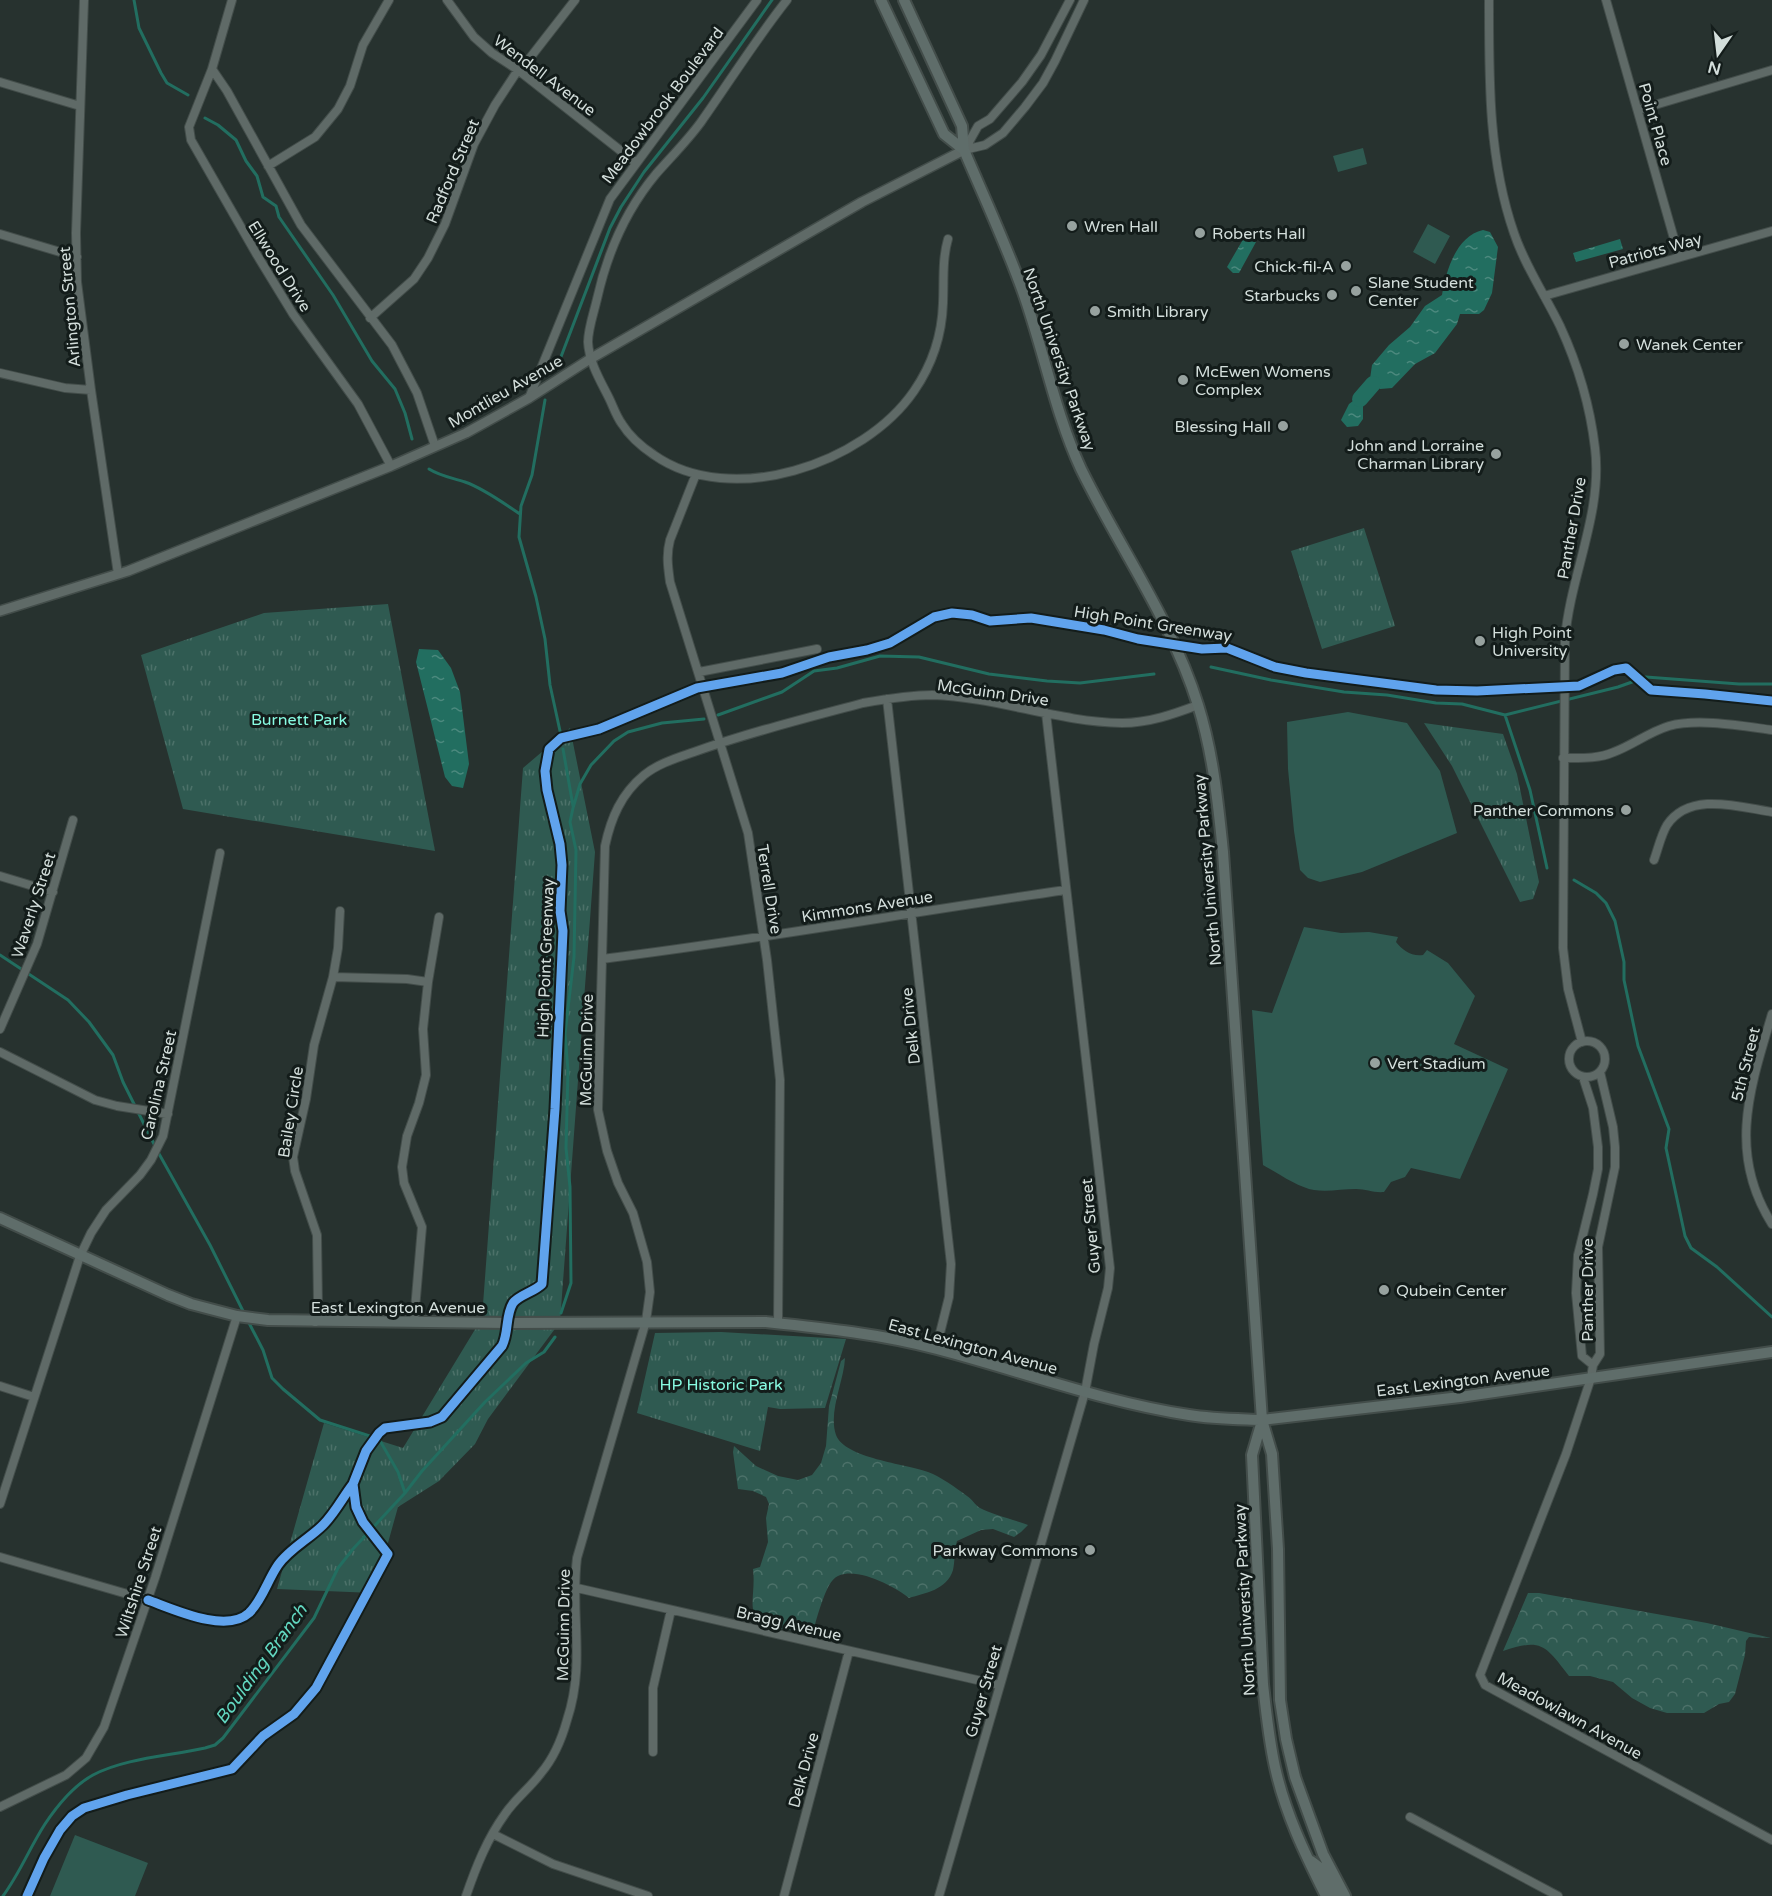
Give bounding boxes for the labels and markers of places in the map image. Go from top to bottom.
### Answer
place label: Wren Hall [1084,217,1158,237]
marker: Wren Hall [1065,219,1079,233]
place label: Roberts Hall [1212,224,1305,244]
marker: Roberts Hall [1193,226,1207,240]
place label: Chick-fil-A [1254,257,1334,277]
marker: Chick-fil-A [1339,259,1353,273]
place label: Slane Student Center [1368,273,1474,311]
marker: Slane Student Center [1349,284,1363,298]
place label: Starbucks [1245,286,1320,306]
marker: Starbucks [1325,288,1339,302]
place label: Smith Library [1107,302,1209,322]
marker: Smith Library [1088,304,1102,318]
place label: Wanek Center [1636,335,1744,355]
marker: Wanek Center [1617,337,1631,351]
place label: McEwen Womens Complex [1195,362,1331,400]
marker: McEwen Womens Complex [1176,373,1190,387]
place label: Blessing Hall [1175,417,1271,437]
marker: Blessing Hall [1276,419,1290,433]
place label: John and Lorraine Charman Library [1347,436,1484,474]
marker: John and Lorraine Charman Library [1489,447,1503,461]
place label: High Point University [1492,623,1572,661]
marker: High Point University [1473,634,1487,648]
place label: Panther Commons [1473,801,1614,821]
marker: Panther Commons [1619,803,1633,817]
place label: Vert Stadium [1387,1054,1486,1074]
marker: Vert Stadium [1368,1056,1382,1070]
place label: Qubein Center [1396,1281,1507,1301]
marker: Qubein Center [1377,1283,1391,1297]
place label: Parkway Commons [933,1541,1078,1561]
marker: Parkway Commons [1083,1543,1097,1557]

